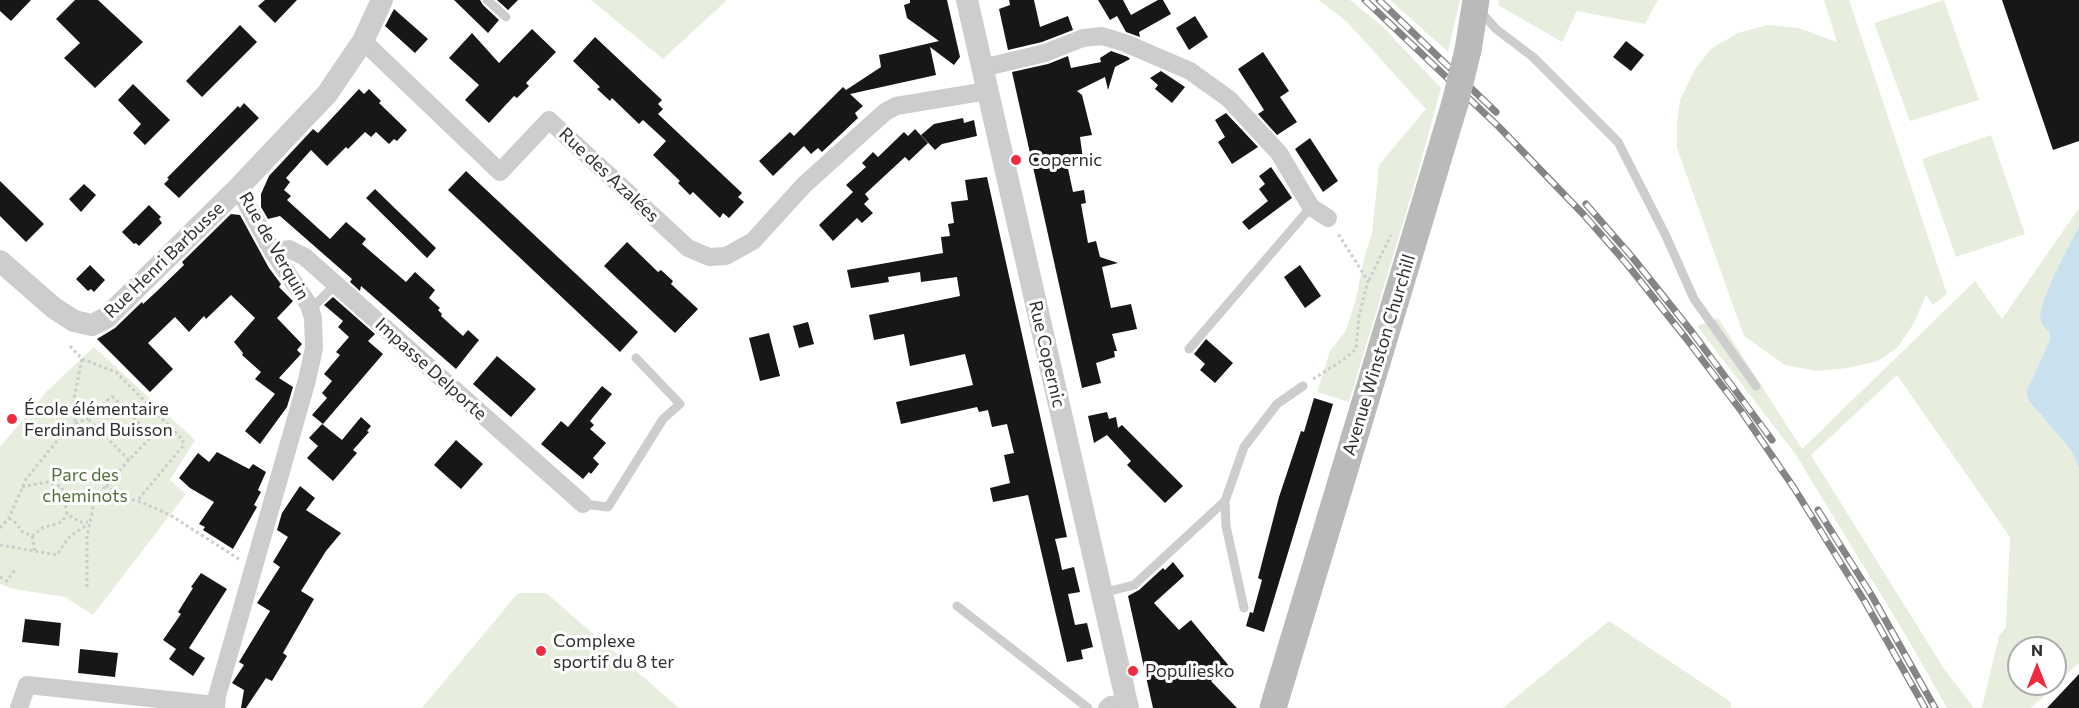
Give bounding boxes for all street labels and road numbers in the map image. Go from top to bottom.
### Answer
street label: Rue des Azalées [554,123,664,227]
street label: Rue de Verquin [234,188,314,304]
street label: Rue Henri Barbusse [100,197,228,323]
street label: Avenue Winston Churchill [1338,252,1420,458]
street label: Rue Copernic [1024,298,1070,410]
street label: Impasse Delporte [371,313,491,425]

